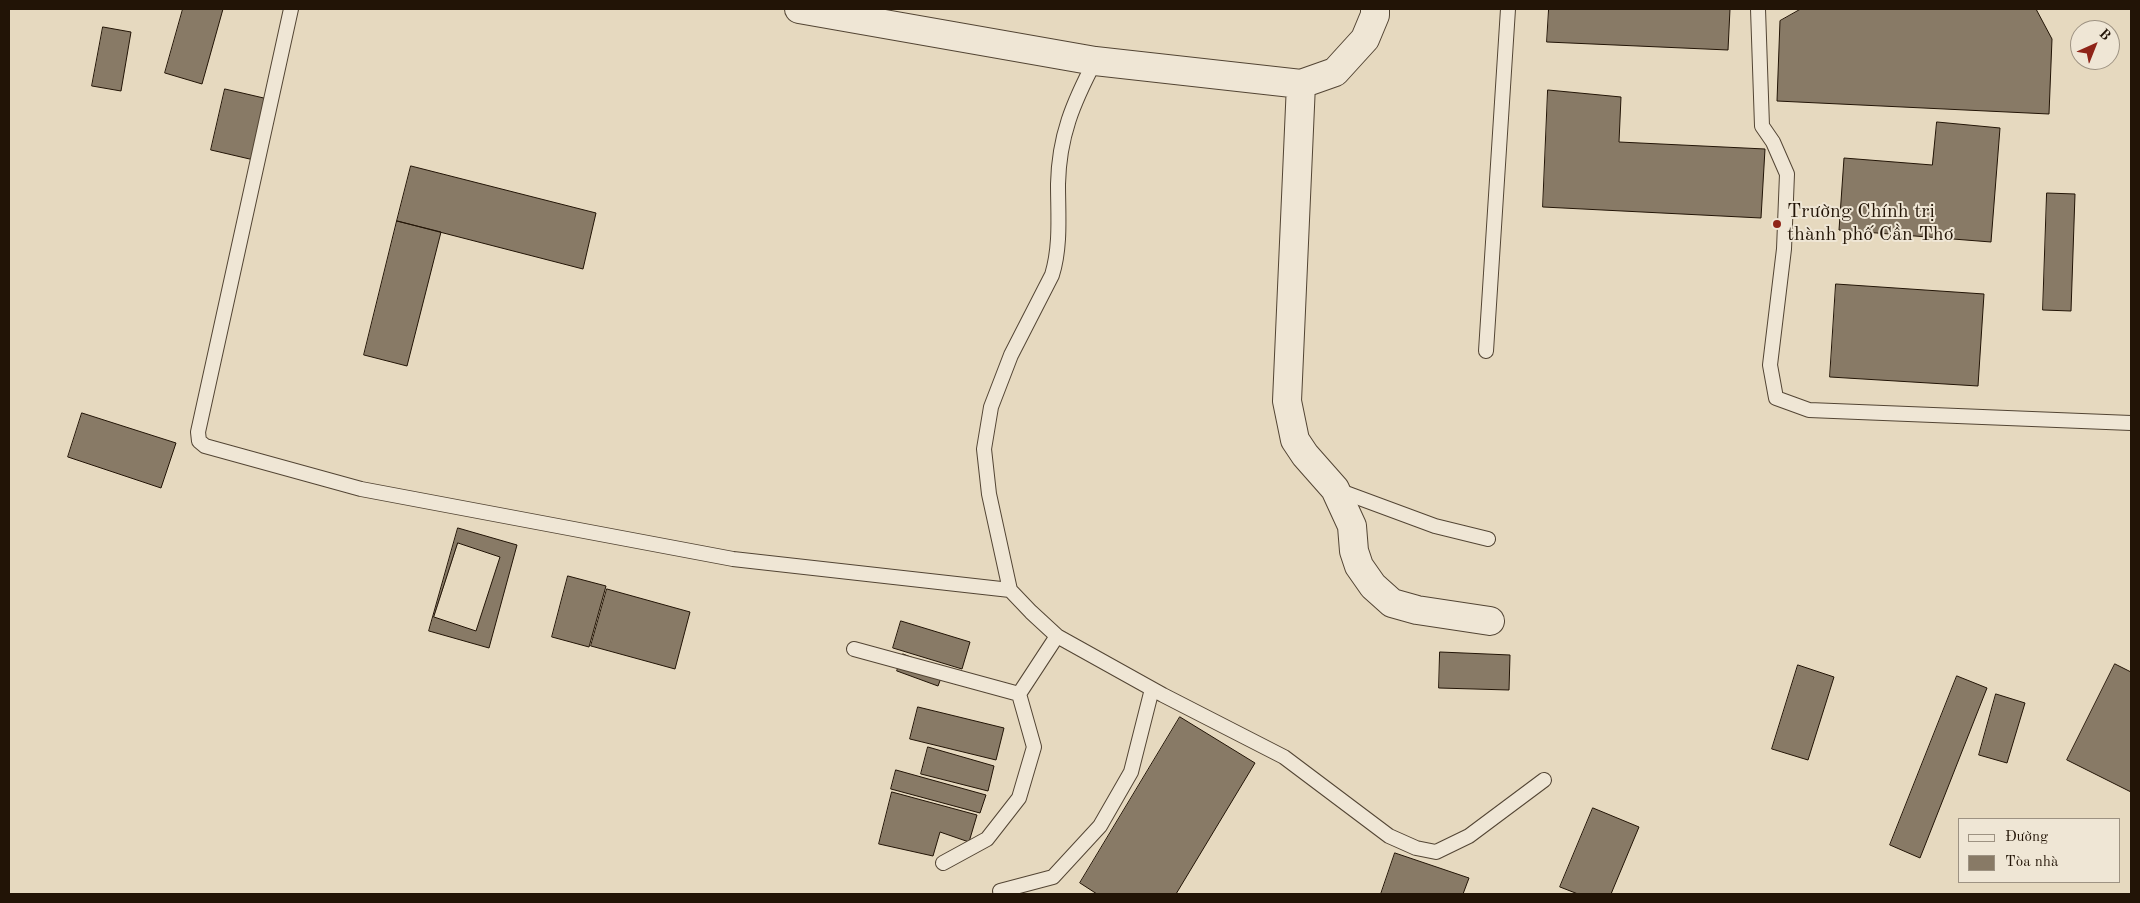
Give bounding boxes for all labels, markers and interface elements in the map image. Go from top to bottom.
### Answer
north arrow [2070,20,2120,70]
text: B [2096,26,2113,43]
place label: Trường Chính trị thành phố Cần Thơ [1787,200,1954,247]
marker: Trường Chính trị thành phố Cần Thơ [1771,218,1783,230]
legend [1958,818,2120,883]
text: Đường [2005,830,2048,845]
text: Tòa nhà [2005,855,2058,870]

